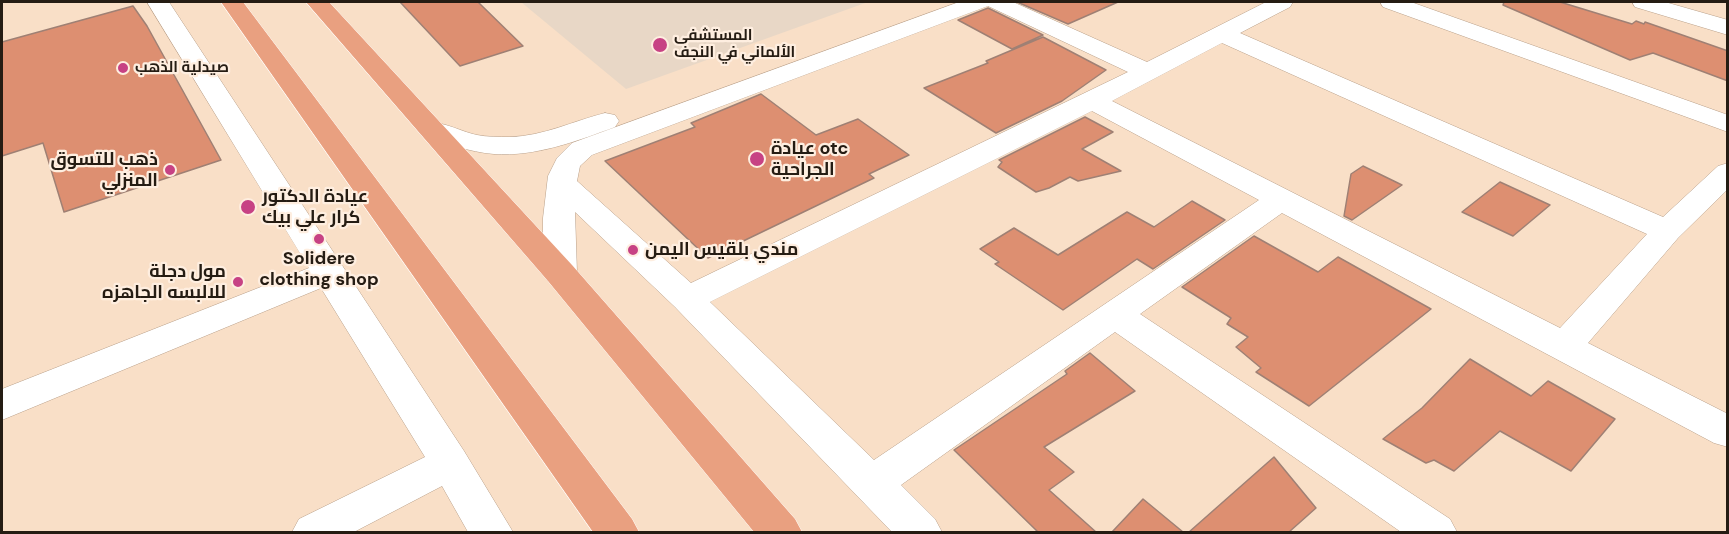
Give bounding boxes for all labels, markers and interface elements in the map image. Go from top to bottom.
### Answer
place label: المستشفى الألماني في النجف [674,27,795,62]
marker: المستشفى الألماني في النجف [651,36,669,54]
place label: صيدلية الذهب [135,59,229,77]
marker: صيدلية الذهب [116,61,130,75]
place label: عيادة otc الجراحية [771,138,849,180]
place label: ذهب للتسوق المنزلي [50,149,158,192]
marker: عيادة otc الجراحية [748,150,766,168]
marker: ذهب للتسوق المنزلي [163,163,177,177]
place label: عيادة الدكتور كرار علي بيك [262,186,368,228]
marker: عيادة الدكتور كرار علي بيك [239,198,257,216]
marker: Solidere clothing shop [312,232,326,246]
place label: مندي بلقيس اليمن [645,239,798,261]
marker: مندي بلقيس اليمن [626,243,640,257]
place label: Solidere clothing shop [259,248,379,290]
place label: مول دجلة للالبسه الجاهزه [102,261,226,304]
marker: مول دجلة للالبسه الجاهزه [231,275,245,289]

